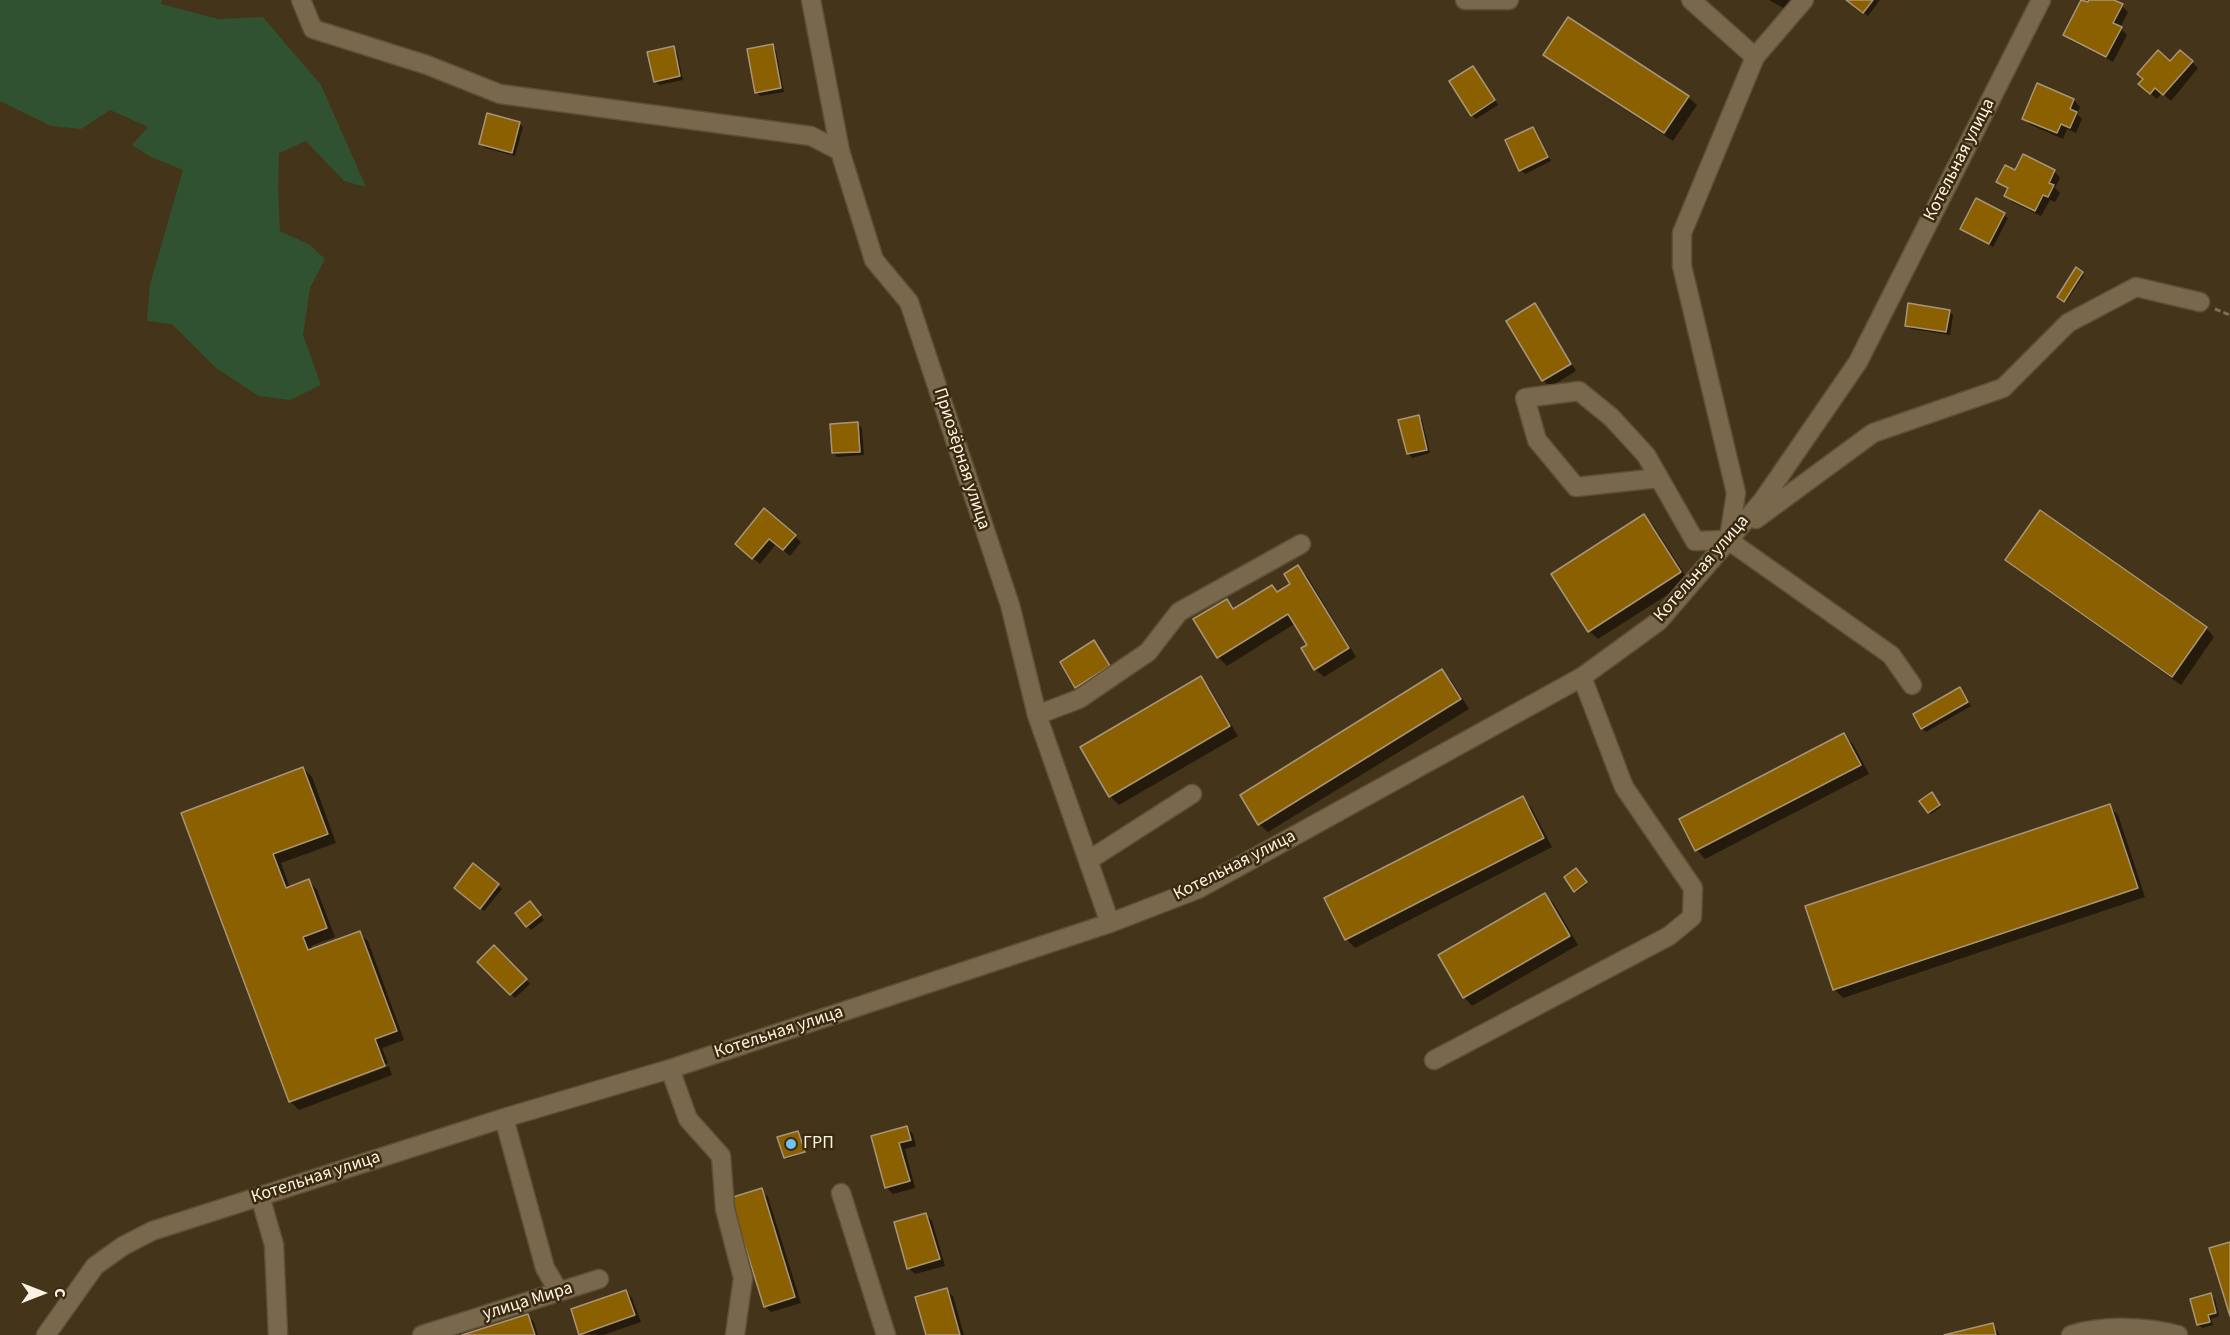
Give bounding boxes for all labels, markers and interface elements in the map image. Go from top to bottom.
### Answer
street label: Котельная улица [1920,95,2000,225]
street label: Приозёрная улица [928,385,994,533]
street label: Котельная улица [1650,511,1754,627]
street label: Котельная улица [1170,826,1300,906]
street label: Котельная улица [712,1002,846,1064]
place label: ГРП [803,1133,834,1155]
marker: ГРП [784,1137,798,1151]
street label: Котельная улица [249,1147,383,1209]
north arrow [12,1263,72,1323]
street label: улица Мира [480,1278,576,1326]
text: С [49,1288,71,1298]

